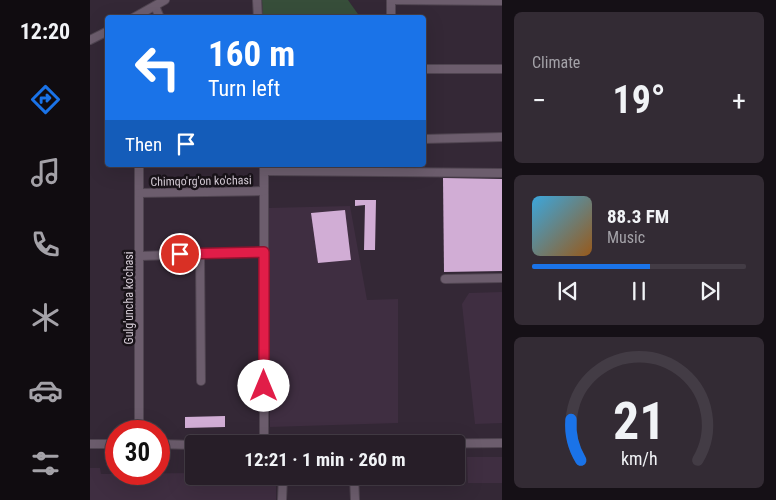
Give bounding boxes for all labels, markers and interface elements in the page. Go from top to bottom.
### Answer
text: 12:20 [20,19,70,44]
text: 160 m [208,34,295,75]
icon: left [125,35,190,100]
text: Climate [532,53,580,72]
text: Turn left [208,76,280,101]
text: 19° [612,78,666,122]
icon: directions [28,82,63,117]
text: − [532,84,546,117]
text: + [732,84,746,117]
icon: arrive [172,130,200,158]
text: Then [125,133,162,156]
icon: music [28,155,63,190]
street label: Chimqo'rg'on ko'chasi [150,173,252,189]
text: 88.3 FM [607,205,669,228]
icon: phone [28,227,63,262]
text: Music [607,228,645,247]
pin [159,233,201,275]
icon: arrive [166,240,194,268]
street label: Gulg'uncha ko'chasi [122,252,136,344]
icon: previous [554,277,582,305]
icon: pause [625,277,653,305]
icon: next [696,277,724,305]
icon: climate [28,300,63,335]
position arrow [237,359,289,411]
icon: car [28,373,63,408]
text: 21 [613,391,665,452]
speed limit sign: 30 [105,420,170,485]
icon: filters [28,446,63,481]
text: 12:21 · 1 min · 260 m [244,448,406,471]
text: km/h [621,448,657,469]

